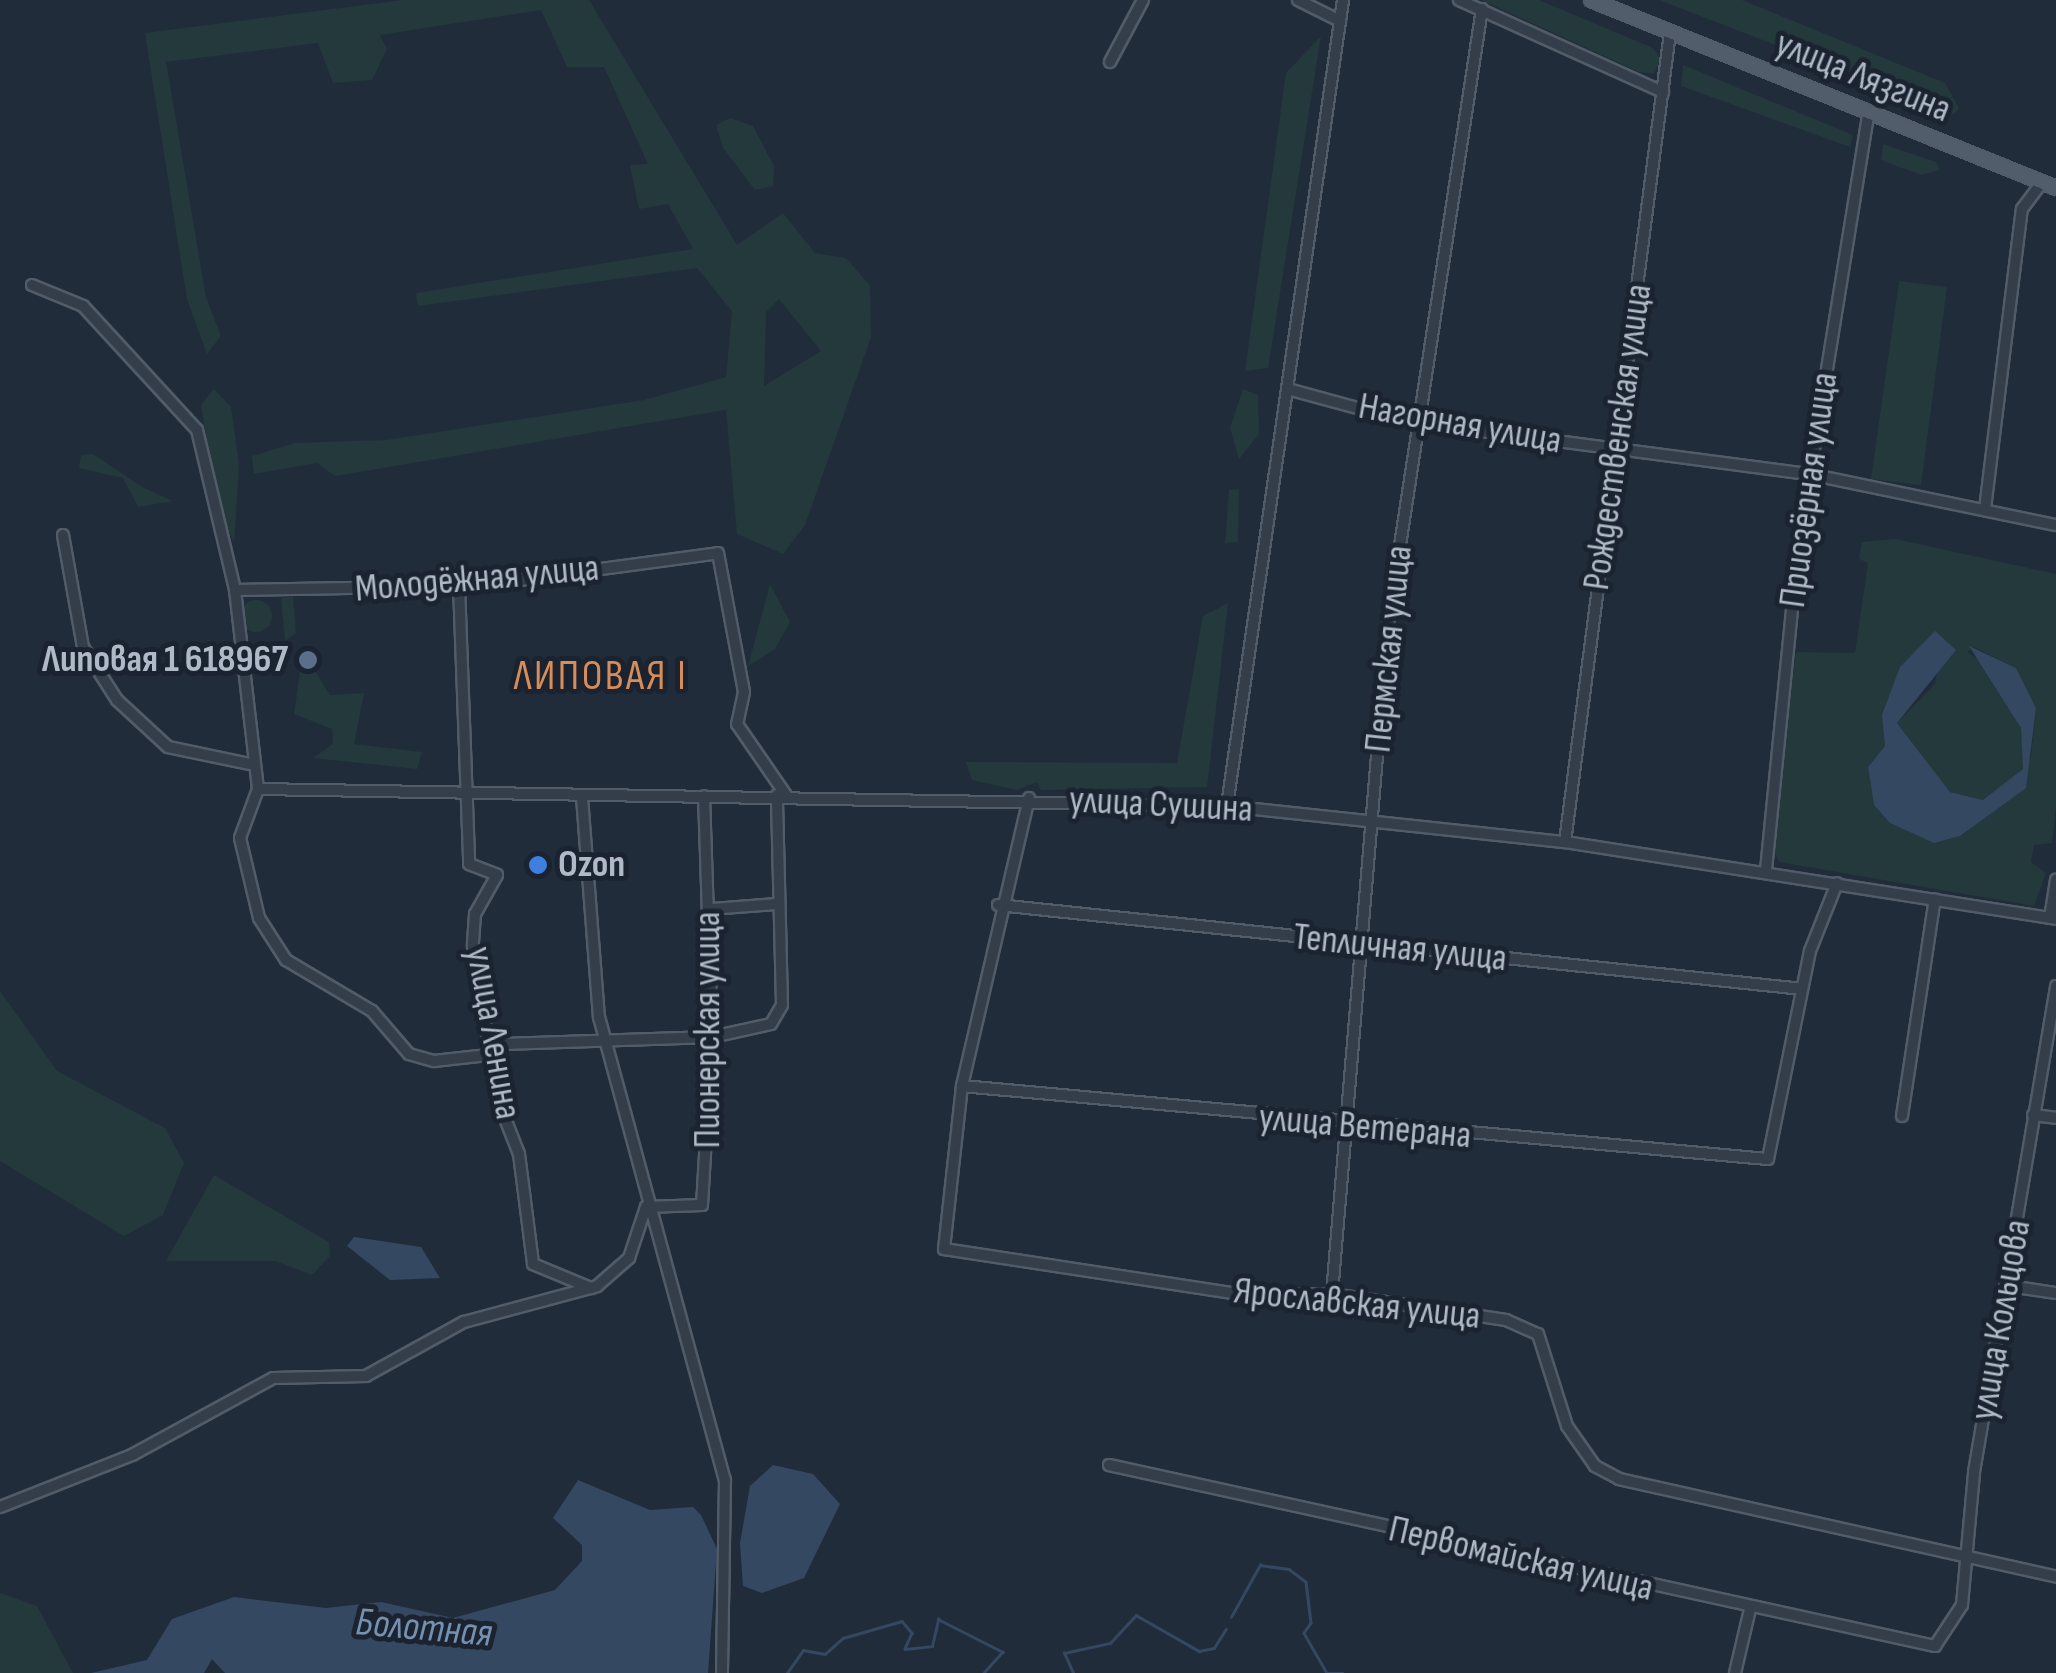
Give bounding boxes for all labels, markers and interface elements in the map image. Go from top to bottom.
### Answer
street label: улица Лязгина [1769,21,1957,133]
street label: Рождественская улица [1574,281,1662,593]
street label: Приозёрная улица [1770,370,1848,610]
street label: Нагорная улица [1355,384,1565,464]
street label: Пермская улица [1355,543,1423,755]
street label: Молодёжная улица [353,546,601,612]
place label: Липовая 1 618967 [42,637,288,683]
marker: Липовая 1 618967 [297,649,319,671]
district label: ЛИПОВАЯ I [514,652,688,702]
street label: улица Сушина [1068,777,1254,833]
place label: Ozon [558,842,625,888]
marker: Ozon [527,854,549,876]
street label: Пионерская улица [685,912,731,1148]
street label: Тепличная улица [1291,914,1509,982]
street label: улица Ленина [455,943,531,1123]
street label: улица Ветерана [1257,1095,1473,1159]
street label: улица Кольцова [1961,1216,2041,1424]
street label: Ярославская улица [1231,1268,1483,1340]
street label: Первомайская улица [1384,1506,1658,1612]
water label: Болотная [354,1598,494,1658]

